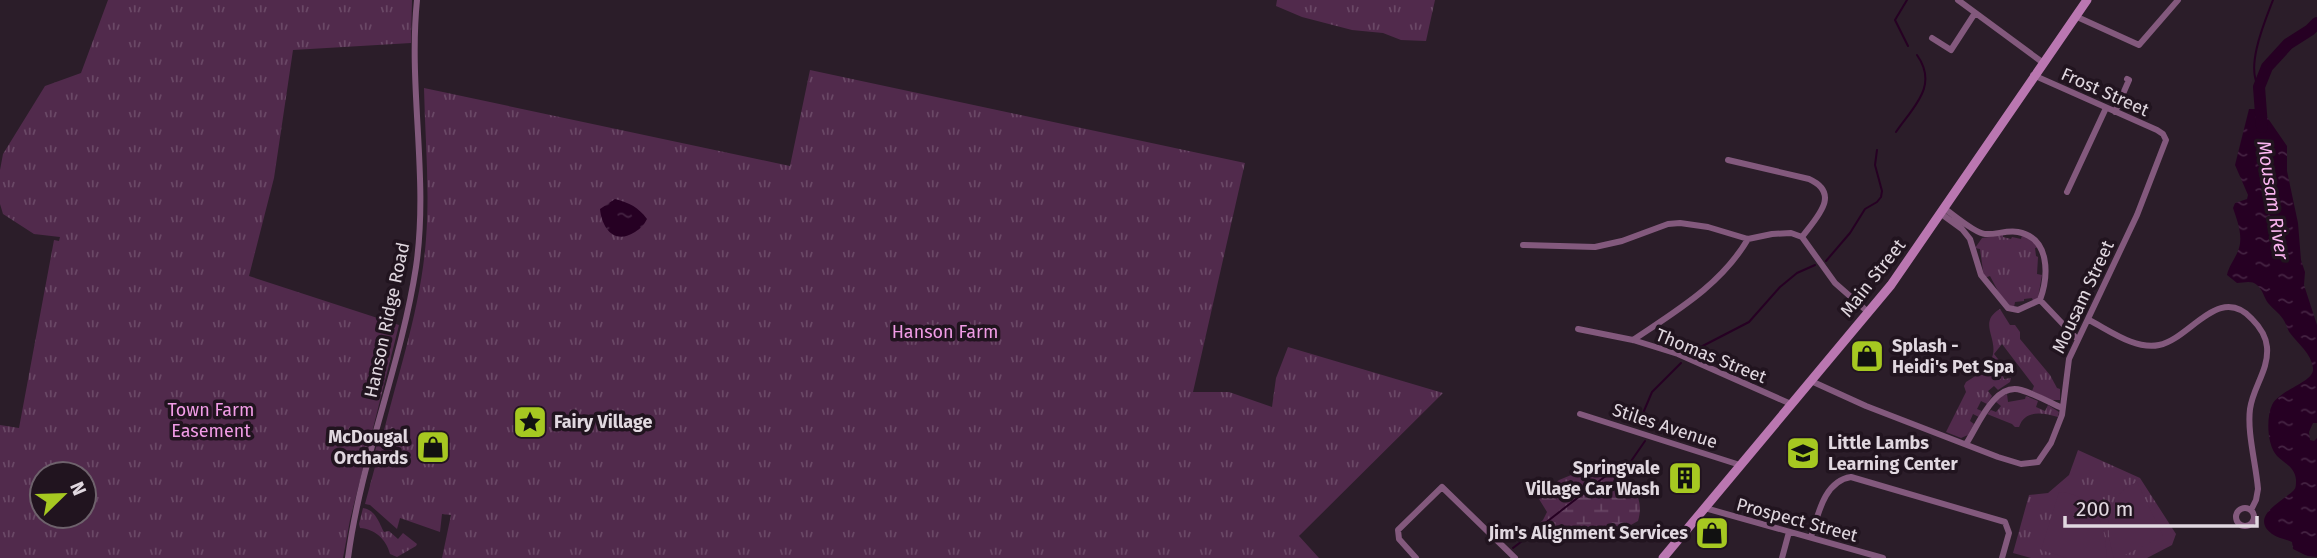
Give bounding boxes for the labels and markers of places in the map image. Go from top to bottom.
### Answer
place label: Splash - Heidi's Pet Spa [1892,335,2014,378]
shop icon: Splash - Heidi's Pet Spa [1848,337,1886,375]
place icon: Fairy Village [511,403,549,441]
place label: Fairy Village [554,411,653,433]
place label: McDougal Orchards [328,426,409,469]
shop icon: McDougal Orchards [414,428,452,466]
place label: Little Lambs Learning Center [1828,432,1959,475]
school or university icon: Little Lambs Learning Center [1784,434,1822,472]
place label: Springvale Village Car Wash [1525,457,1660,500]
building icon: Springvale Village Car Wash [1666,459,1704,497]
shop icon: Jim's Alignment Services [1693,514,1731,552]
place label: Jim's Alignment Services [1487,522,1688,544]

